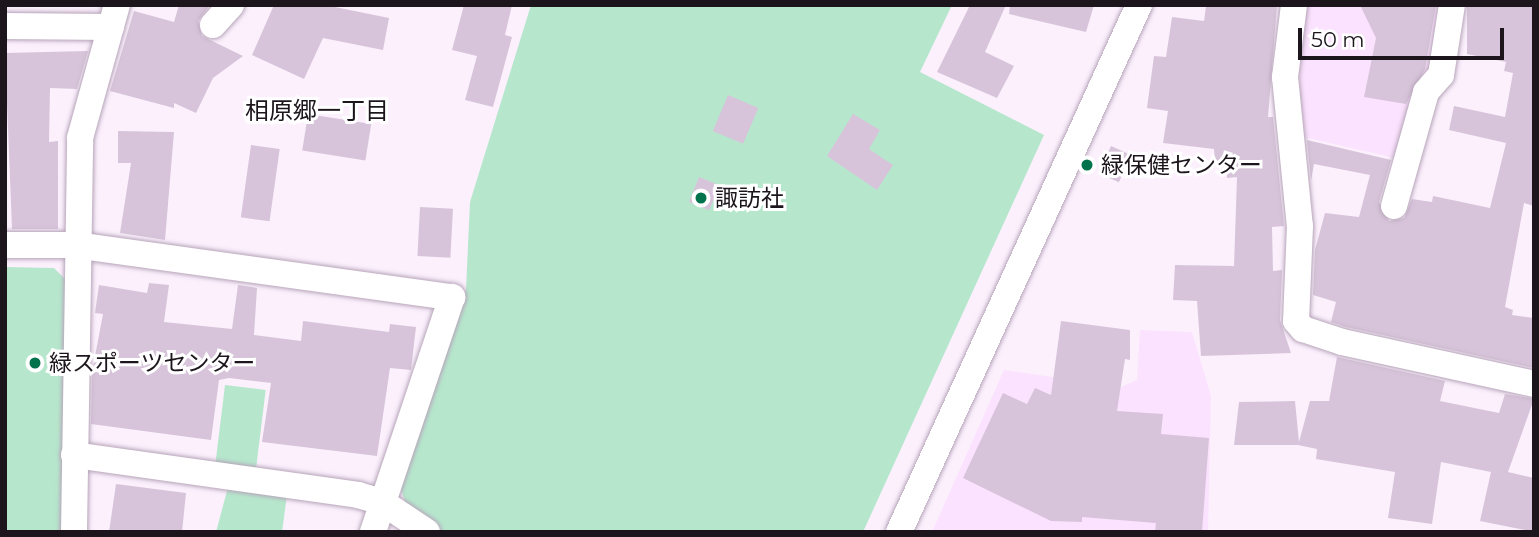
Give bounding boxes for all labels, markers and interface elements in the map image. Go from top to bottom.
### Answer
scale bar [1301,14,1508,58]
text: 50 m [1311,27,1365,52]
district label: 相原郷一丁目 [245,97,389,125]
place label: 緑保健センター [1101,151,1262,179]
marker: 緑保健センター [1079,157,1095,173]
place label: 諏訪社 [715,184,784,212]
marker: 諏訪社 [693,190,709,206]
place label: 緑スポーツセンター [49,349,256,377]
marker: 緑スポーツセンター [27,355,43,371]

